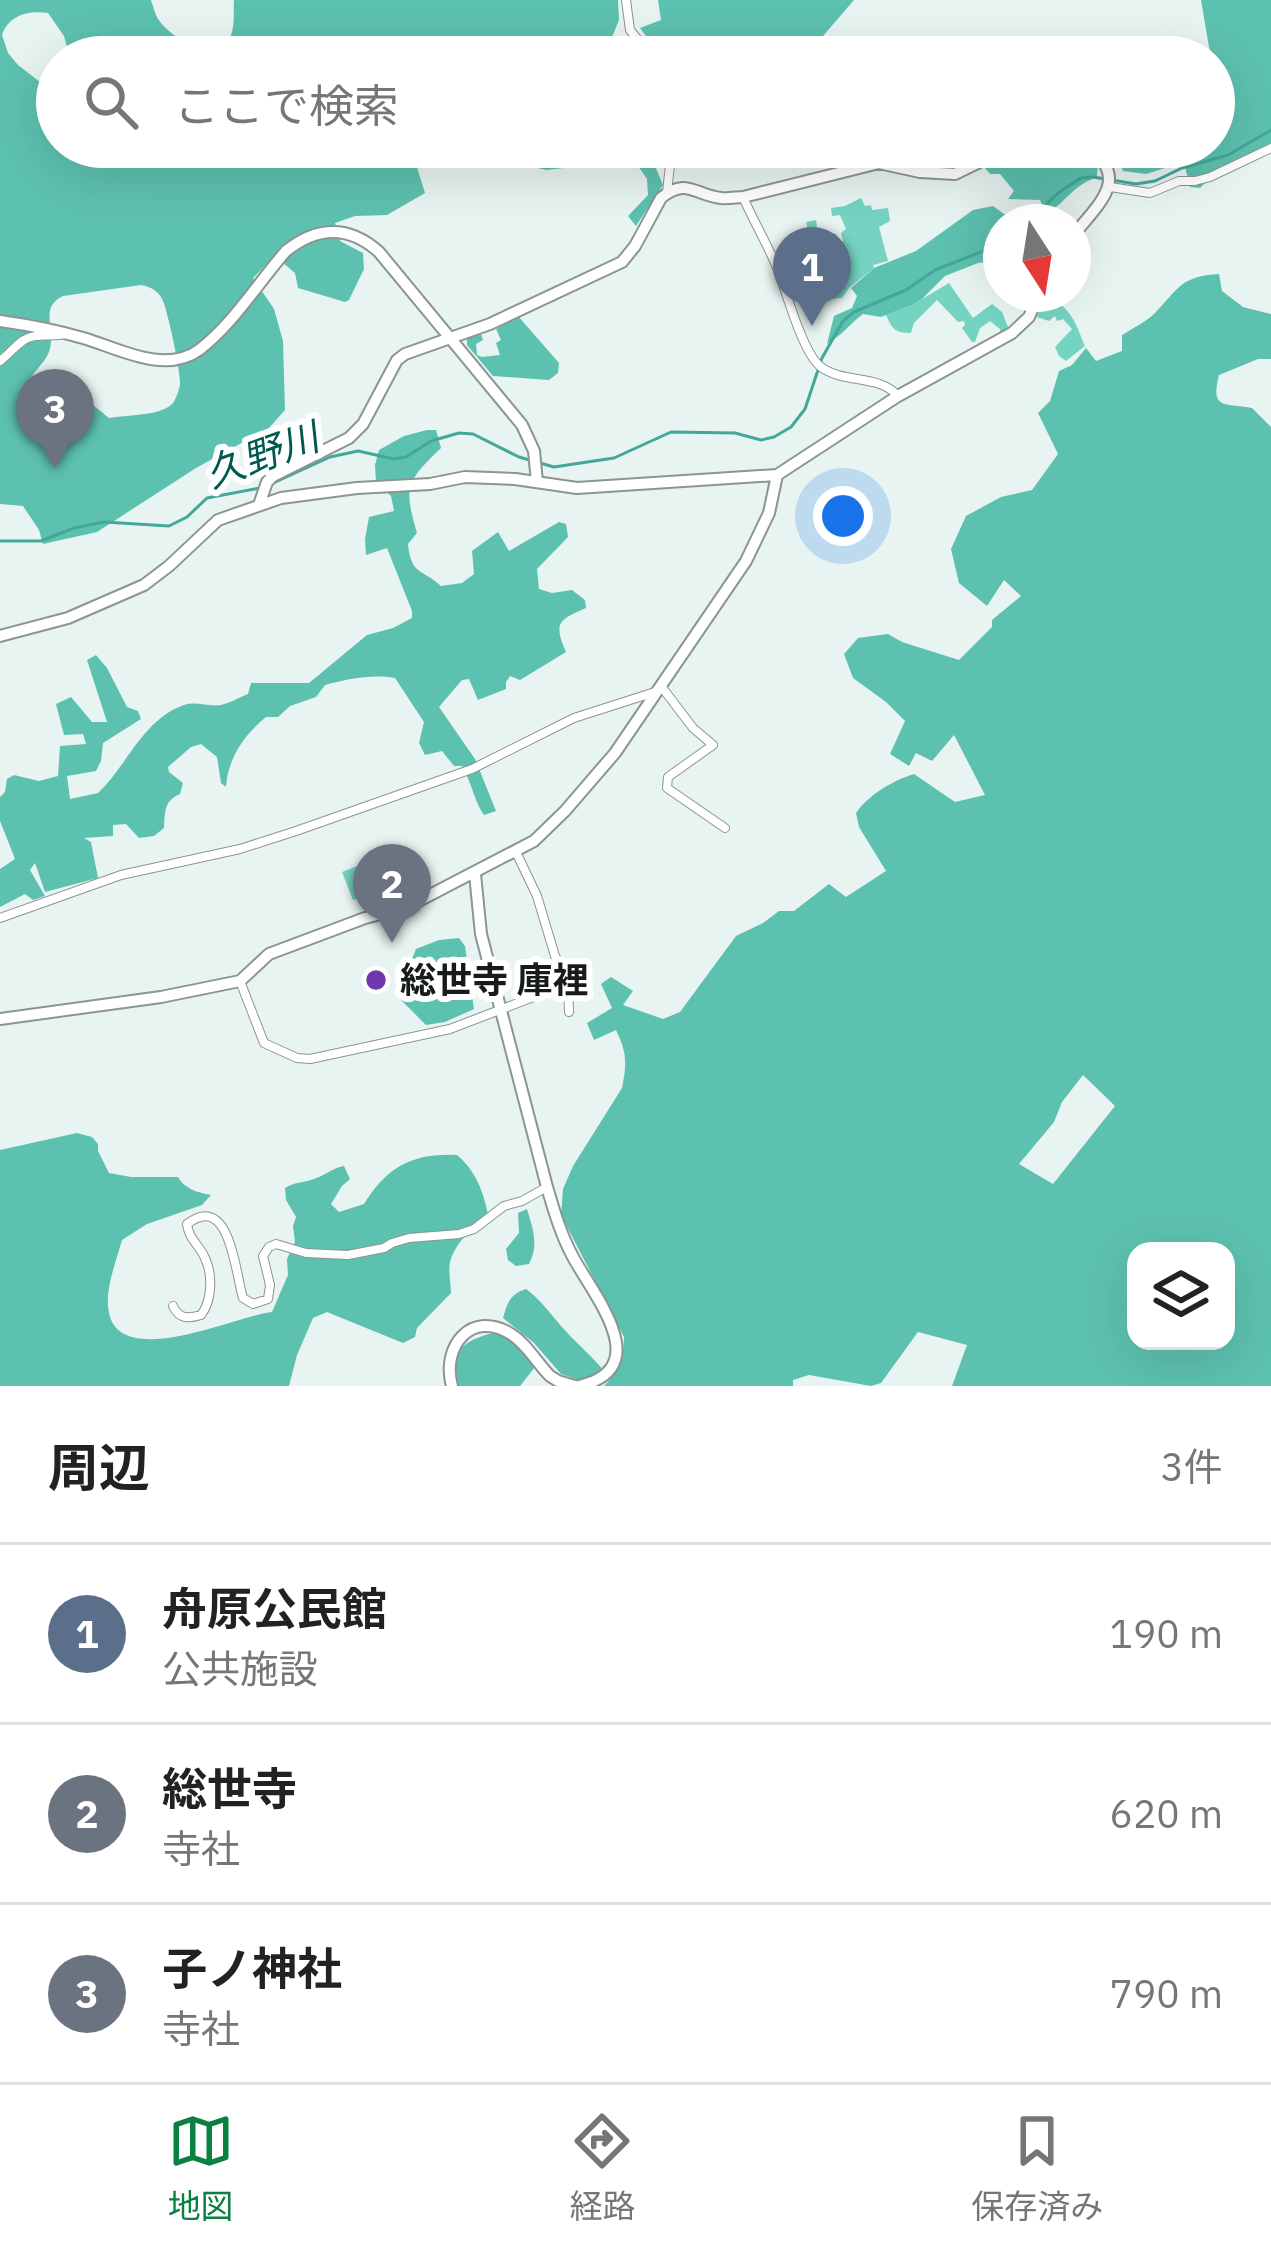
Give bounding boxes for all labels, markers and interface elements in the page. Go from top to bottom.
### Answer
search box [36,36,1235,168]
icon: search [78,69,144,135]
text: ここで検索 [174,76,399,134]
north arrow [983,204,1091,312]
pin: 1 [773,227,851,326]
pin: 3 [16,369,94,468]
water label: 久野川 [198,409,329,499]
your location [813,486,873,546]
pin: 2 [353,844,431,943]
place label: 総世寺 庫裡 [400,956,589,1003]
marker: 総世寺 庫裡 [363,967,389,993]
map controls [1127,1242,1235,1350]
button: layers [1127,1242,1235,1350]
text: 周辺 [48,1434,150,1500]
text: 3件 [1161,1441,1223,1492]
text: 舟原公民館 [162,1579,387,1637]
text: 1 [75,1608,99,1659]
text: 190 m [1110,1608,1223,1659]
text: 公共施設 [162,1643,318,1694]
text: 総世寺 [162,1759,297,1817]
text: 2 [75,1788,99,1839]
text: 620 m [1110,1788,1223,1839]
text: 寺社 [162,1823,240,1874]
text: 子ノ神社 [162,1939,342,1997]
text: 3 [75,1968,99,2019]
text: 790 m [1110,1968,1223,2019]
text: 寺社 [162,2003,240,2054]
tab: 地図 [168,2108,234,2228]
tab: 経路 [569,2108,635,2228]
tab: 保存済み [971,2108,1103,2228]

